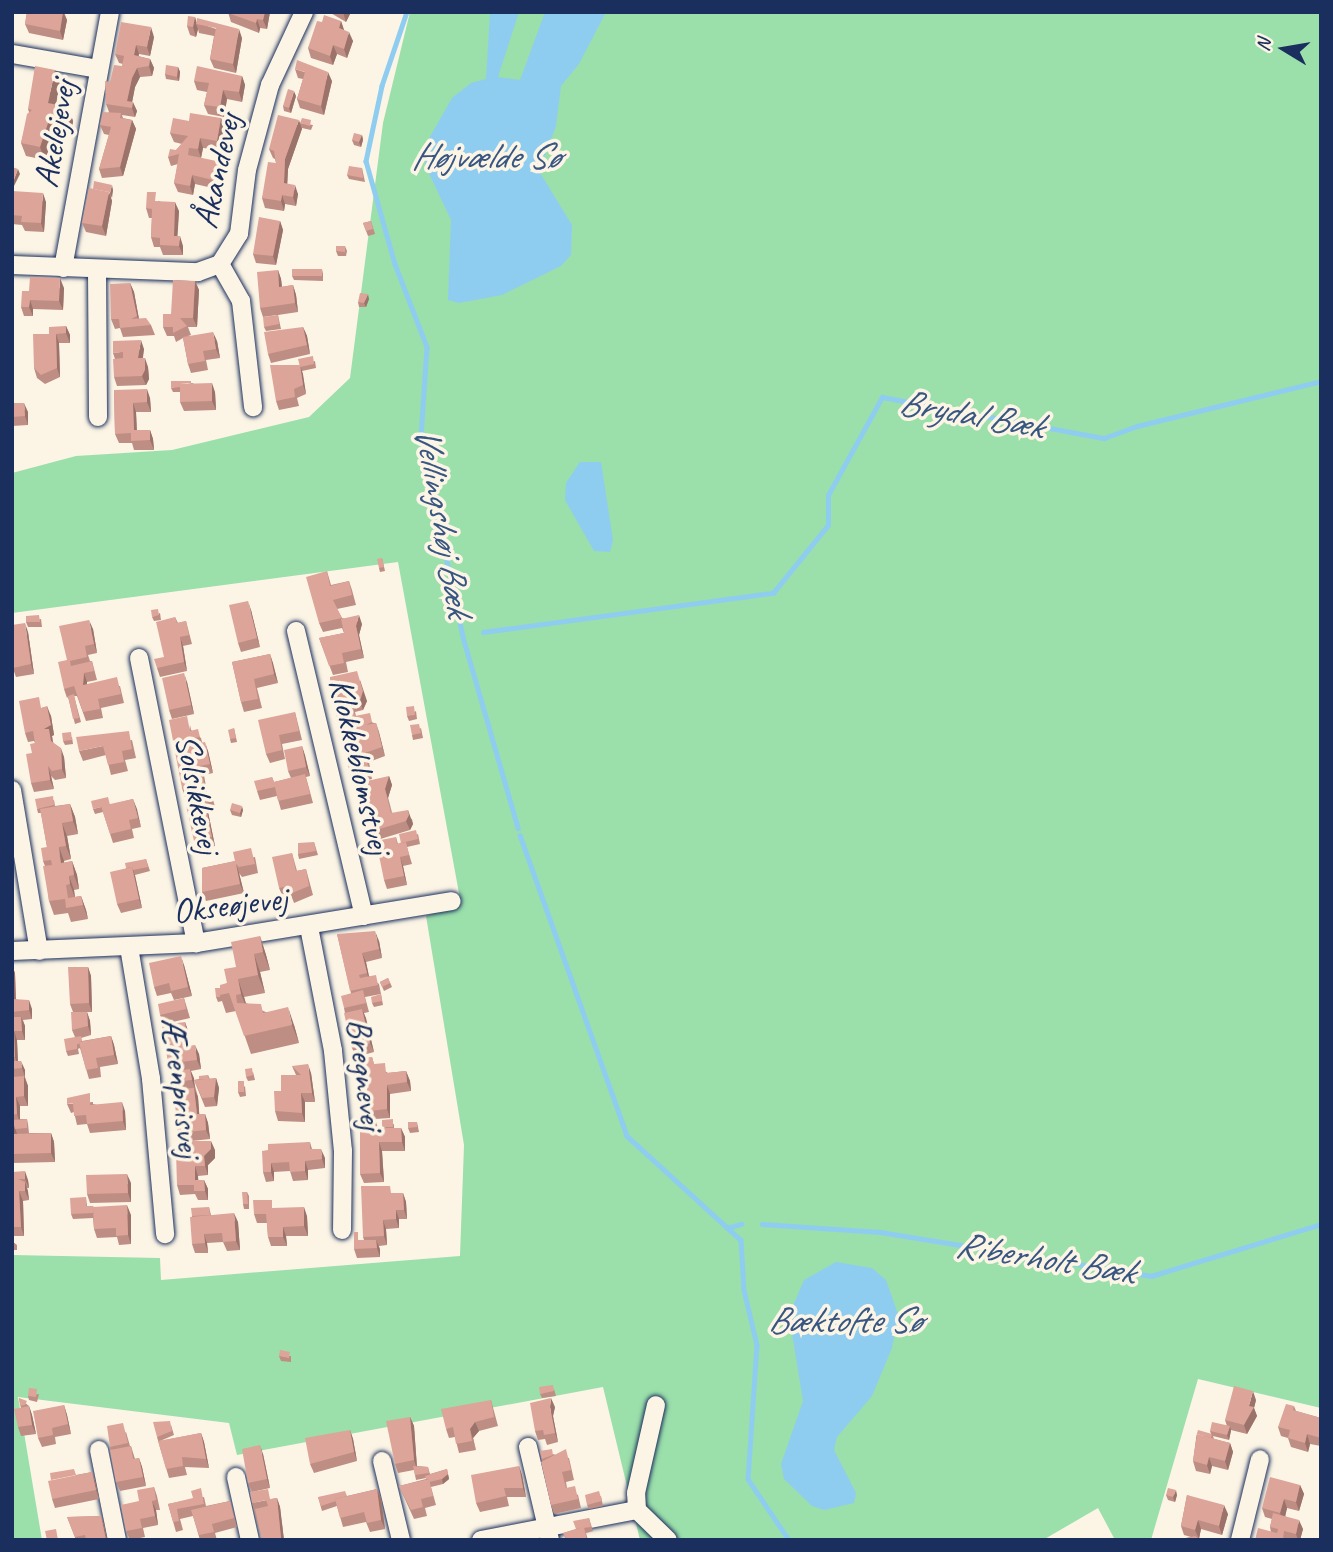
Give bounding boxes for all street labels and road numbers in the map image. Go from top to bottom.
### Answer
street label: Akelejevej [25,77,85,191]
street label: Åkandevej [184,110,250,232]
street label: Klokkeblomstvej [319,674,401,858]
street label: Solsikkevej [166,731,230,857]
street label: Okseøjevej [170,877,290,933]
street label: Ærenprisvej [152,1014,210,1160]
street label: Bregnevej [337,1016,393,1132]

